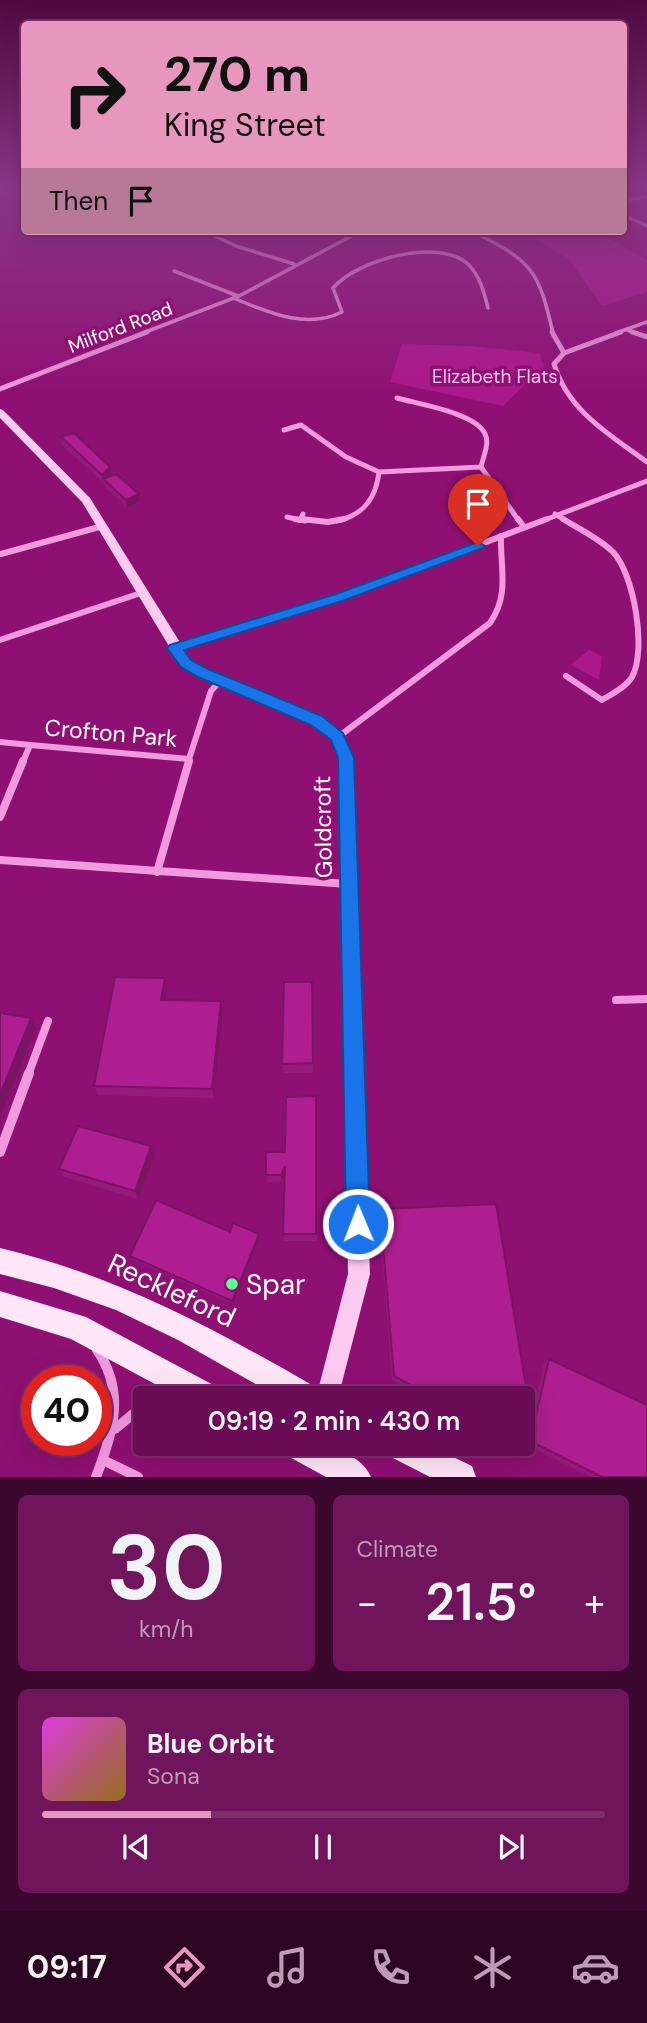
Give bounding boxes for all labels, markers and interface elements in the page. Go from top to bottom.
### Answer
text: 270 m [164,42,310,106]
icon: right [49,49,140,140]
text: King Street [164,104,326,146]
icon: arrive [122,182,160,220]
text: Then [49,184,108,218]
street label: Milford Road [64,296,176,359]
park label: Elizabeth Flats [432,364,558,389]
pin [448,474,508,546]
icon: arrive [459,485,497,523]
street label: Crofton Park [43,712,179,754]
street label: Goldcroft [307,776,339,878]
position arrow [321,1187,395,1261]
street label: Reckleford [102,1245,242,1336]
place label: Spar [246,1266,305,1303]
marker: Spar [224,1276,240,1292]
speed limit sign: 40 [21,1365,112,1456]
text: 09:19 · 2 min · 430 m [208,1404,460,1438]
text: 30 [107,1509,226,1627]
text: Climate [357,1534,438,1564]
text: 21.5° [425,1568,536,1636]
text: − [357,1578,377,1628]
text: + [584,1578,605,1628]
text: km/h [139,1614,193,1644]
text: Blue Orbit [147,1727,275,1761]
text: Sona [147,1761,200,1791]
icon: previous [117,1828,155,1866]
icon: pause [304,1828,342,1866]
icon: next [492,1828,530,1866]
icon: directions [160,1943,209,1992]
icon: music [263,1943,312,1992]
icon: phone [366,1943,415,1992]
icon: climate [468,1943,517,1992]
icon: car [571,1943,620,1992]
text: 09:17 [27,1946,107,1988]

